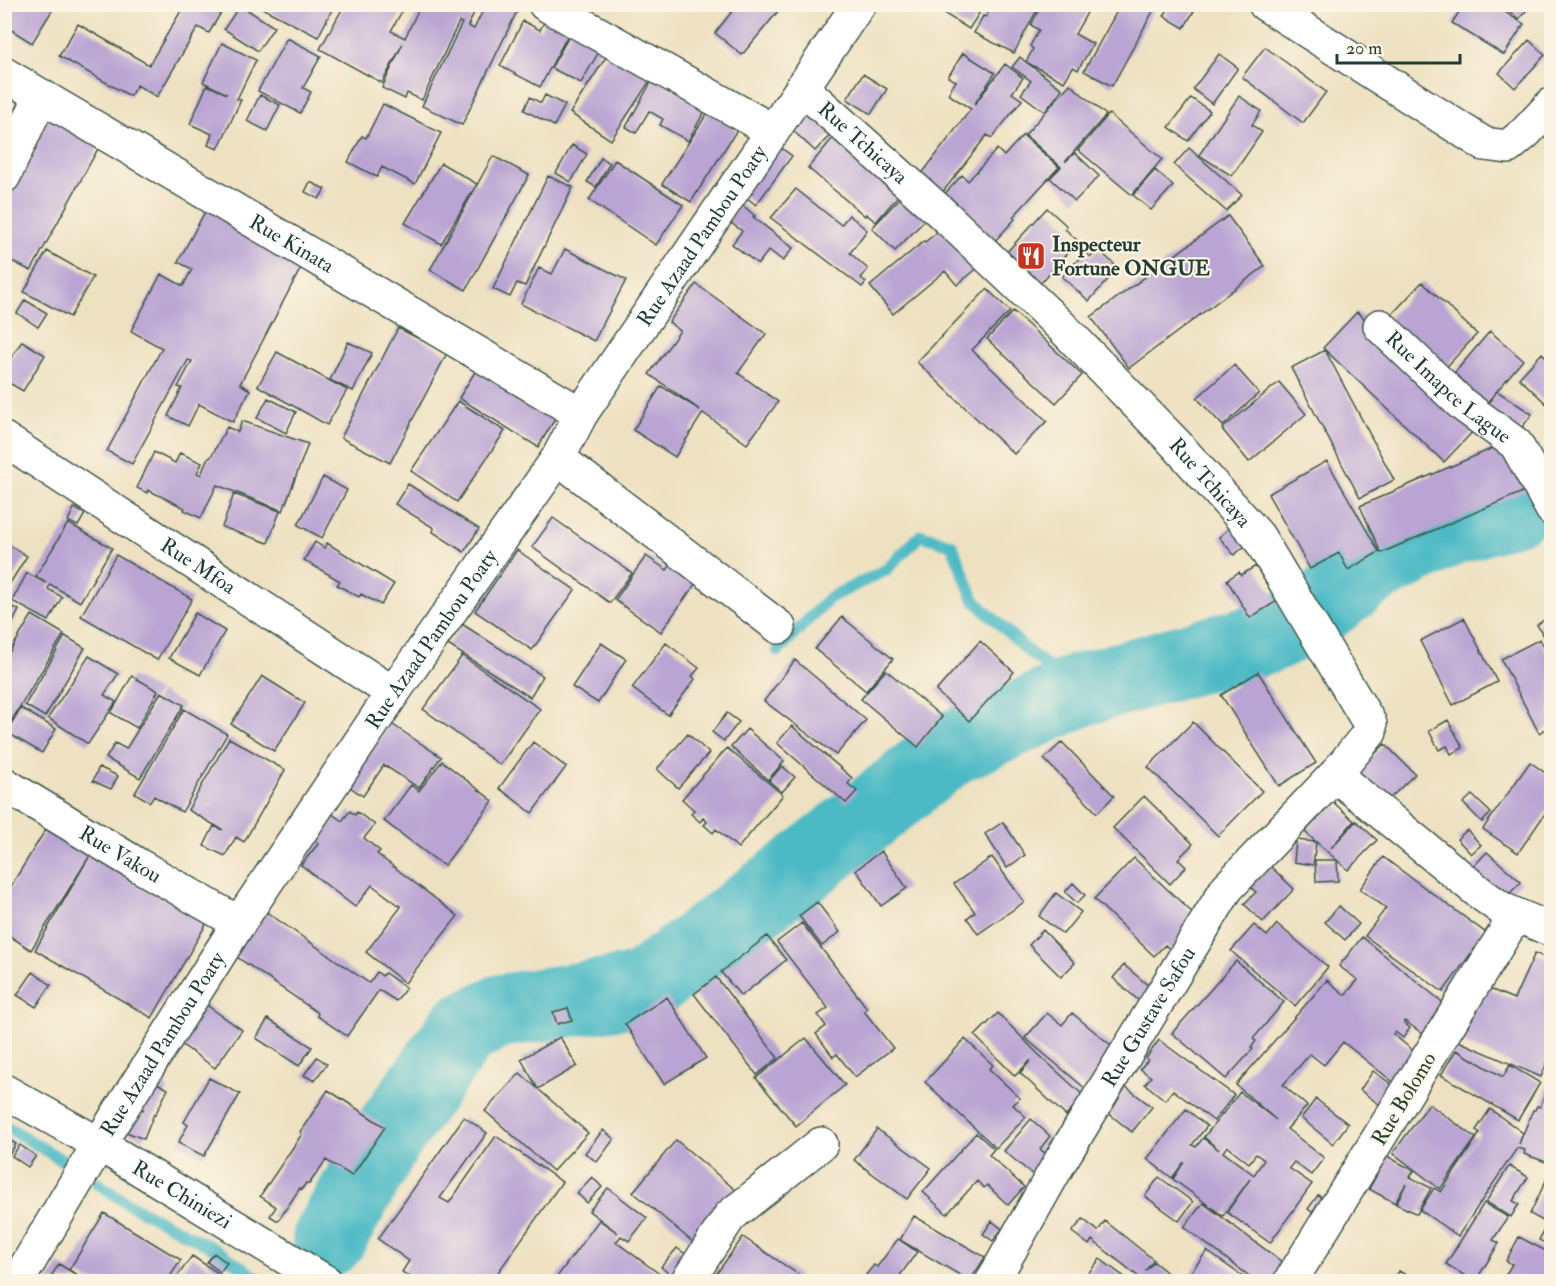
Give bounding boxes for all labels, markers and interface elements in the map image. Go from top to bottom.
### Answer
scale bar [1337,27,1460,65]
text: 20 m [1346,37,1382,60]
street label: Rue Tchicaya [813,95,914,190]
street label: Rue Azaad Pambou Poaty [631,139,773,332]
street label: Rue Kinata [244,208,339,279]
place label: Inspecteur Fortune ONGUE [1052,231,1210,282]
restaurant icon: Inspecteur Fortune ONGUE [1015,240,1047,272]
street label: Rue Imapce Lague [1380,325,1517,450]
street label: Rue Tchicaya [1163,432,1258,533]
street label: Rue Mfoa [155,531,241,600]
street label: Rue Azaad Pambou Poaty [359,543,504,734]
street label: Rue Vakou [74,819,167,889]
street label: Rue Gustave Safou [1095,941,1202,1092]
street label: Rue Azaad Pambou Poaty [94,946,231,1141]
street label: Rue Bolomo [1366,1047,1442,1151]
street label: Rue Chiniezi [127,1154,237,1235]

